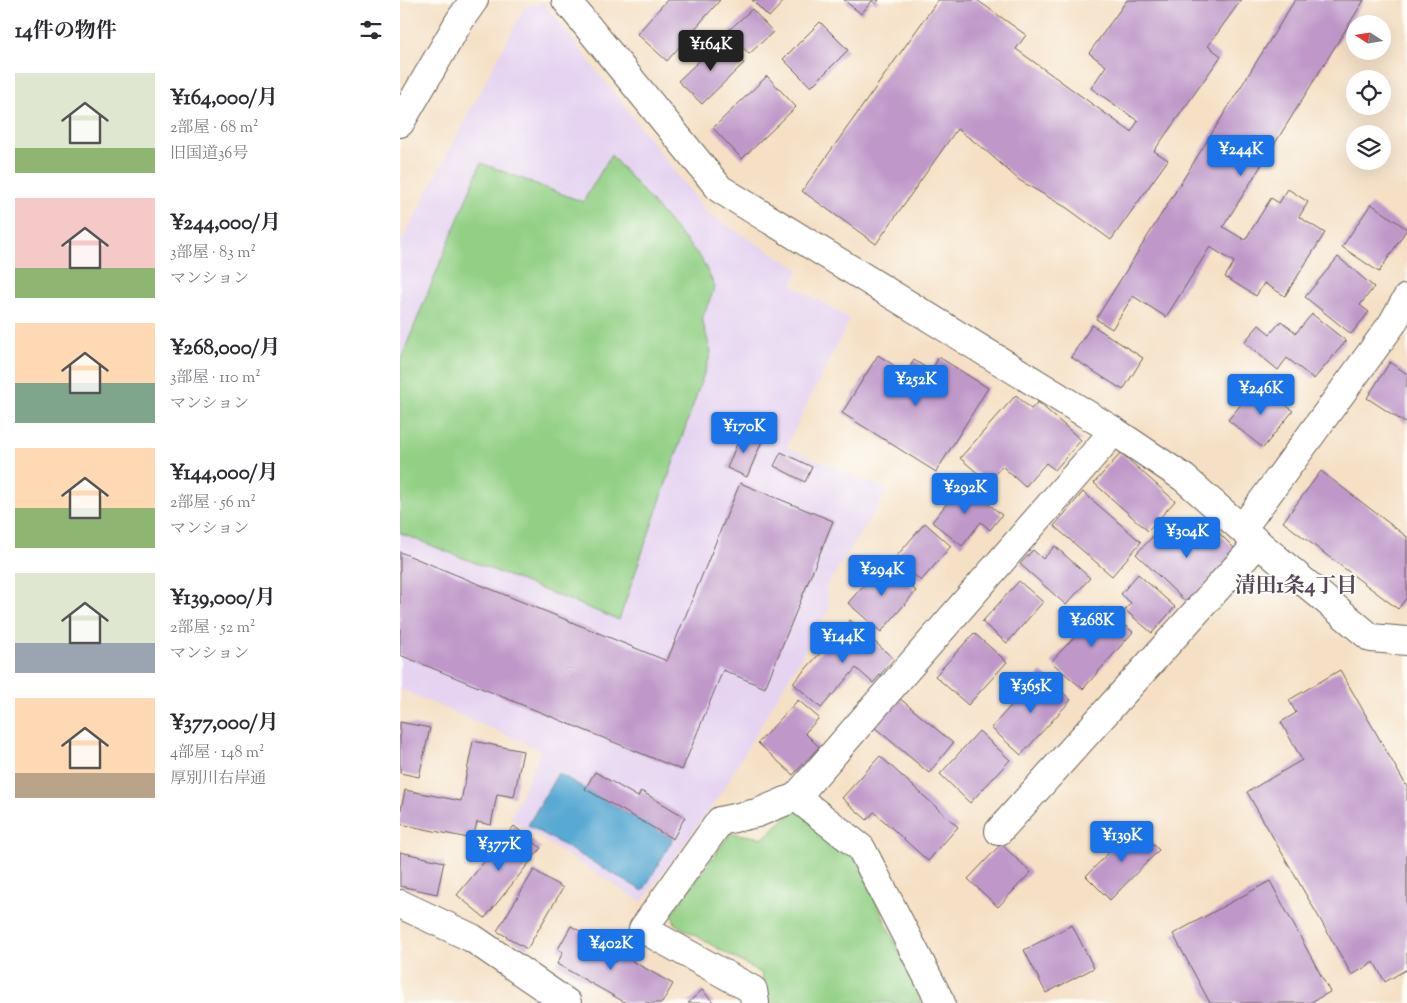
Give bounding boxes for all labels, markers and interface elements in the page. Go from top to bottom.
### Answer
north arrow [1346,15,1391,60]
map controls [1346,15,1391,170]
icon: filters [357,16,385,44]
text: 14件の物件 [15,17,117,47]
pin: ¥164K [676,30,746,72]
text: ¥164K [689,34,733,57]
button: locate [1346,70,1391,115]
text: ¥164,000/月 [170,84,278,114]
icon: home [55,93,115,153]
text: 2部屋 · 68 m² [170,117,258,140]
button: layers [1346,125,1391,170]
pin: ¥244K [1206,134,1276,177]
text: ¥244K [1218,139,1264,162]
text: 旧国道36号 [170,143,248,166]
text: ¥244,000/月 [170,209,281,239]
icon: home [55,218,115,278]
text: 3部屋 · 83 m² [170,242,256,265]
text: マンション [170,268,249,291]
text: ¥268,000/月 [170,334,281,364]
icon: home [55,343,115,403]
pin: ¥252K [881,364,951,407]
text: 3部屋 · 110 m² [170,367,261,390]
text: ¥252K [895,369,937,392]
pin: ¥246K [1226,374,1296,416]
text: ¥246K [1238,378,1284,401]
text: マンション [170,393,249,416]
pin: ¥170K [709,412,779,454]
text: ¥170K [722,416,766,439]
text: ¥144,000/月 [170,459,279,489]
icon: home [55,468,115,528]
pin: ¥292K [930,472,1000,515]
text: ¥292K [943,477,987,500]
text: 2部屋 · 56 m² [170,492,256,515]
pin: ¥304K [1152,516,1222,559]
text: マンション [170,518,249,541]
text: ¥304K [1165,521,1209,544]
pin: ¥294K [847,554,917,597]
text: ¥294K [859,559,905,582]
district label: 清田1条4丁目 [1235,572,1357,602]
text: ¥139,000/月 [170,584,276,614]
icon: home [55,593,115,653]
pin: ¥268K [1057,606,1127,648]
text: ¥268K [1069,610,1115,633]
text: 2部屋 · 52 m² [170,617,255,640]
pin: ¥144K [808,622,878,664]
text: ¥144K [821,626,865,649]
text: マンション [170,643,249,666]
pin: ¥365K [996,672,1066,714]
text: ¥365K [1010,676,1052,699]
text: ¥377,000/月 [170,709,279,739]
icon: home [55,718,115,778]
text: 4部屋 · 148 m² [170,742,264,765]
text: 厚別川右岸通 [170,768,266,791]
pin: ¥139K [1087,820,1157,863]
text: ¥139K [1101,825,1143,848]
pin: ¥377K [464,830,534,872]
text: ¥377K [477,834,521,857]
pin: ¥402K [576,928,646,971]
text: ¥402K [589,933,633,956]

